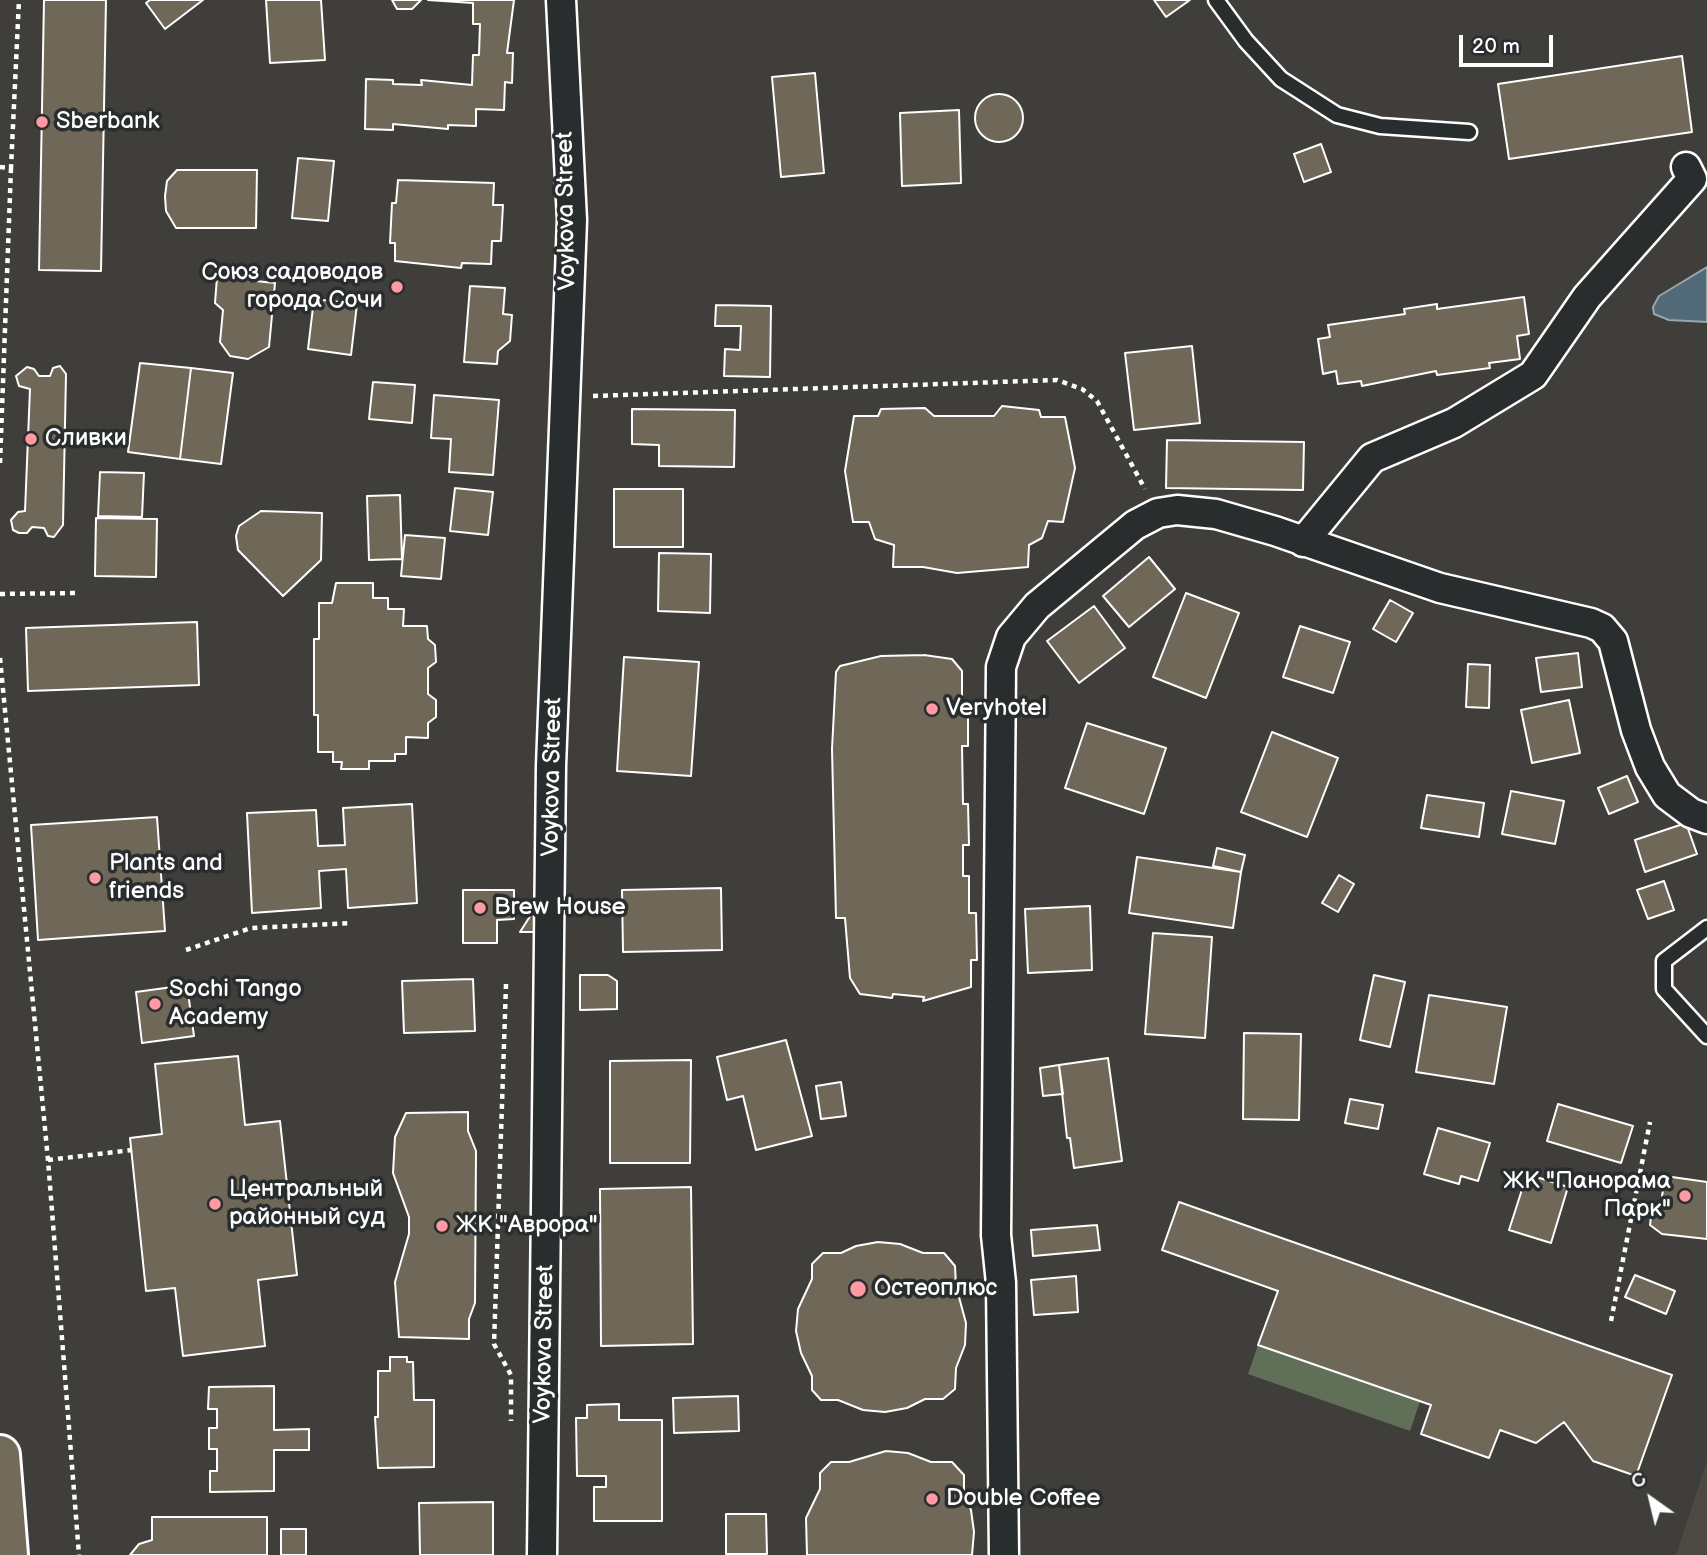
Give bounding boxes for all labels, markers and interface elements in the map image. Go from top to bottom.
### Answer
scale bar [1462,21,1556,65]
text: 20 m [1472,34,1520,59]
place label: Sberbank [56,108,159,136]
marker: Sberbank [34,114,50,130]
street label: Voykova Street [551,131,583,291]
place label: Союз садоводов города Сочи [201,259,383,315]
marker: Союз садоводов города Сочи [389,279,405,295]
place label: Сливки [45,425,127,453]
marker: Сливки [23,431,39,447]
place label: Veryhotel [946,695,1047,723]
street label: Voykova Street [537,697,569,857]
marker: Veryhotel [924,701,940,717]
place label: Plants and friends [109,850,223,906]
marker: Plants and friends [87,870,103,886]
place label: Brew House [494,894,626,922]
marker: Brew House [472,900,488,916]
place label: Sochi Tango Academy [169,976,302,1032]
marker: Sochi Tango Academy [147,996,163,1012]
place label: ЖК "Панорама Парк" [1503,1168,1671,1224]
place label: Центральный районный суд [229,1176,385,1232]
marker: ЖК "Панорама Парк" [1677,1188,1693,1204]
marker: Центральный районный суд [207,1196,223,1212]
place label: ЖК "Аврора" [456,1212,598,1240]
marker: ЖК "Аврора" [434,1218,450,1234]
street label: Voykova Street [529,1264,561,1424]
place label: Остеоплюс [874,1275,997,1303]
marker: Остеоплюс [848,1279,868,1299]
north arrow [1616,1464,1686,1534]
text: С [1627,1468,1651,1494]
place label: Double Coffee [946,1485,1101,1513]
marker: Double Coffee [924,1491,940,1507]

